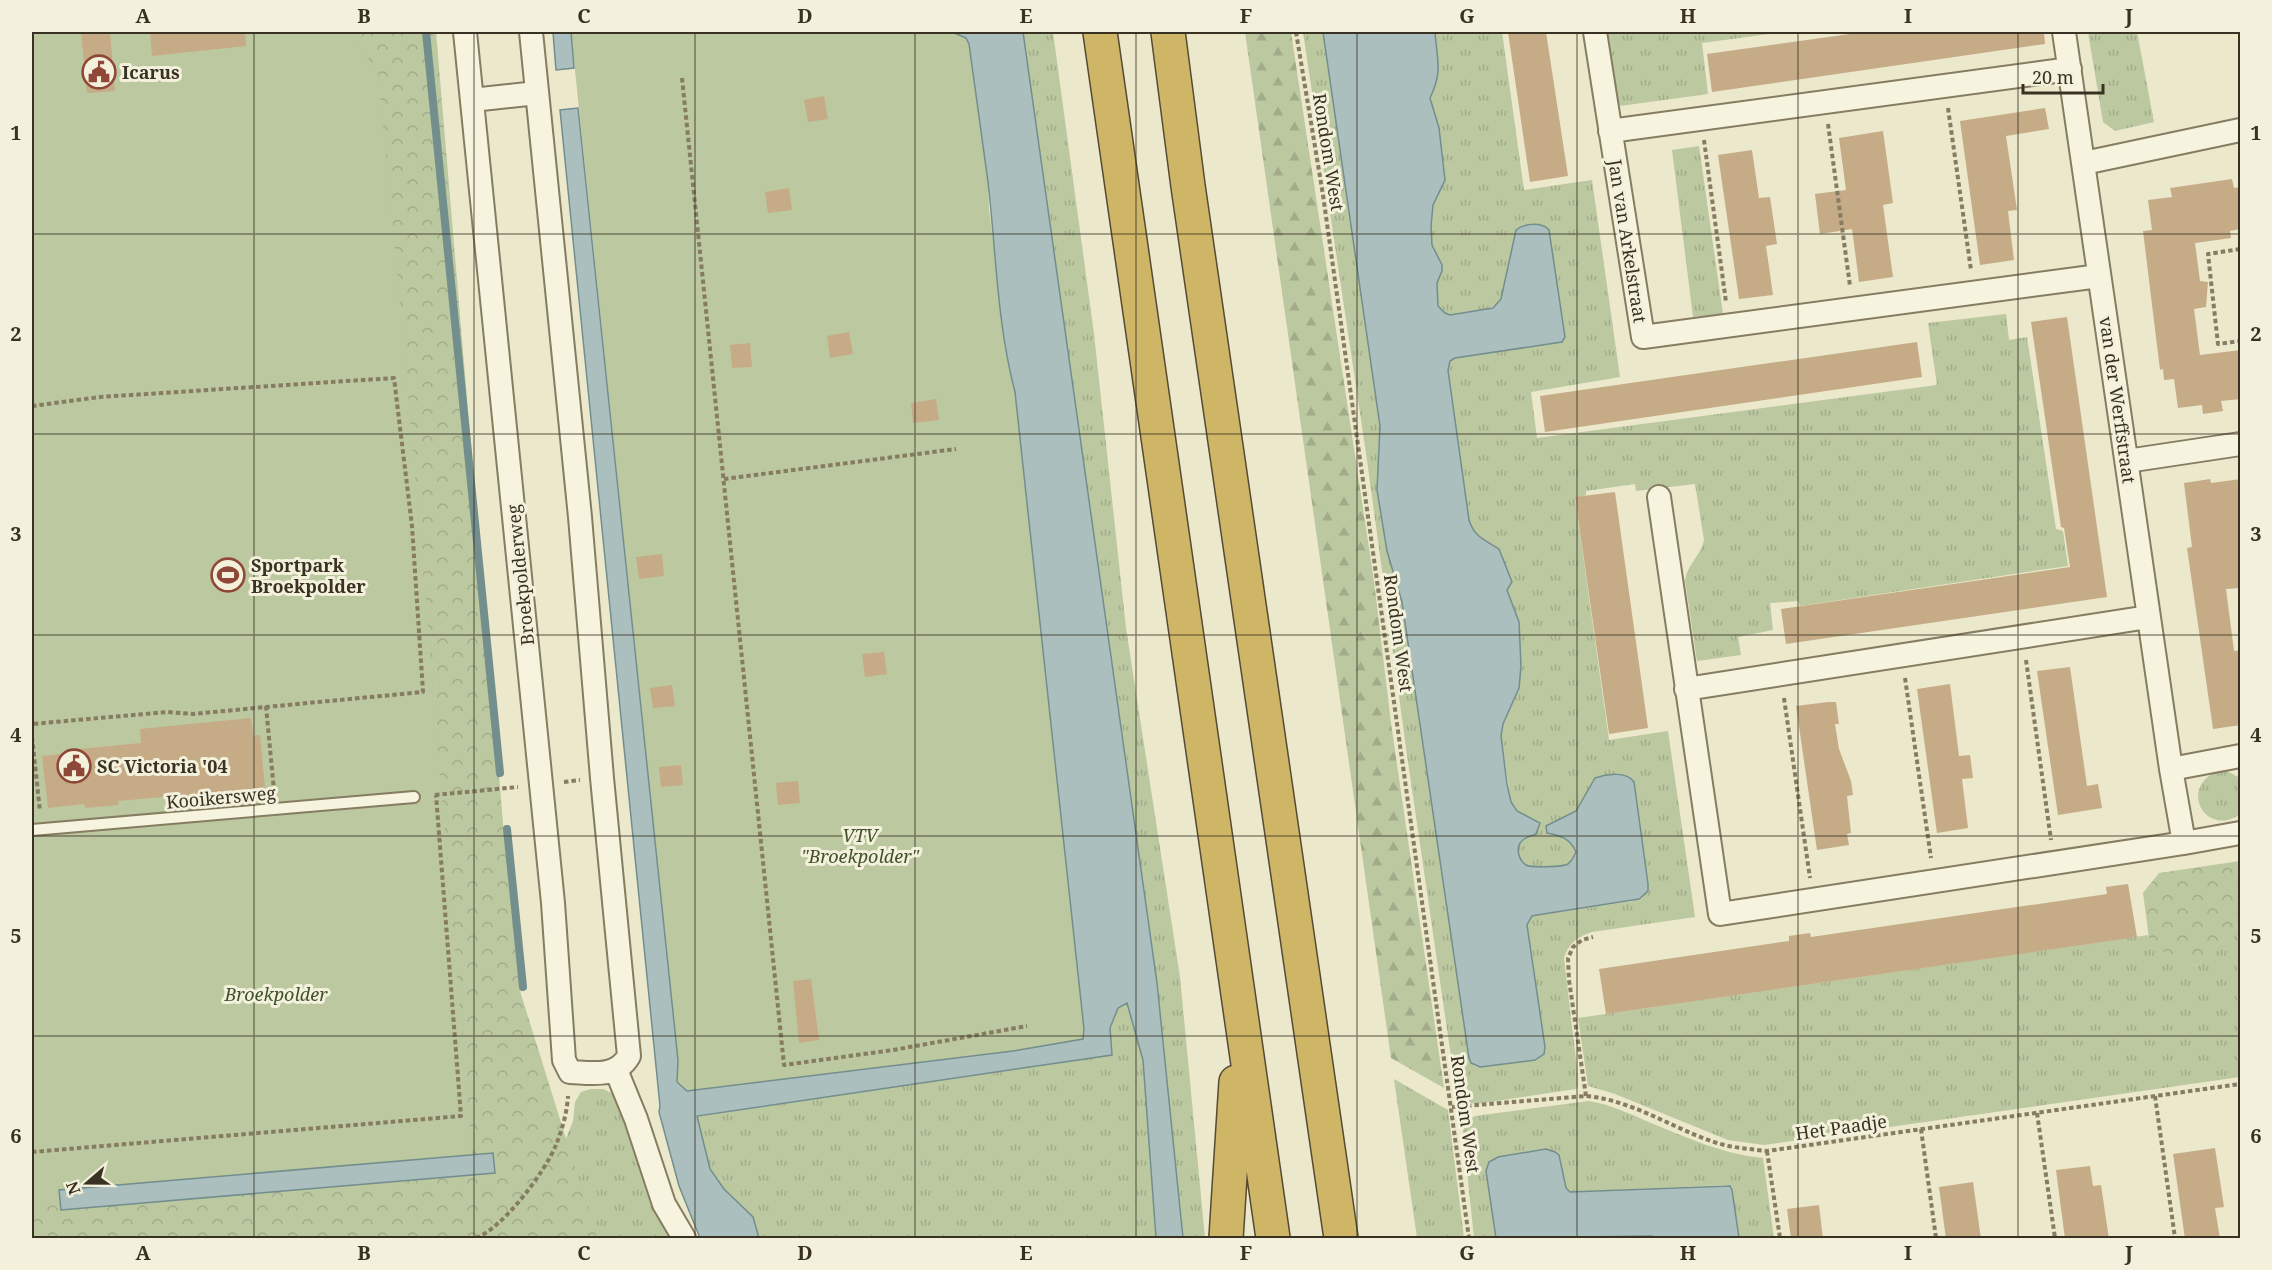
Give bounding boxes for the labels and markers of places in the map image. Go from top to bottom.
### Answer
public building icon: Icarus [81,54,117,90]
place label: Icarus [122,60,180,84]
place label: Sportpark Broekpolder [251,553,366,598]
sports icon: Sportpark Broekpolder [210,557,246,593]
public building icon: SC Victoria '04 [56,748,92,784]
place label: SC Victoria '04 [97,754,228,778]

